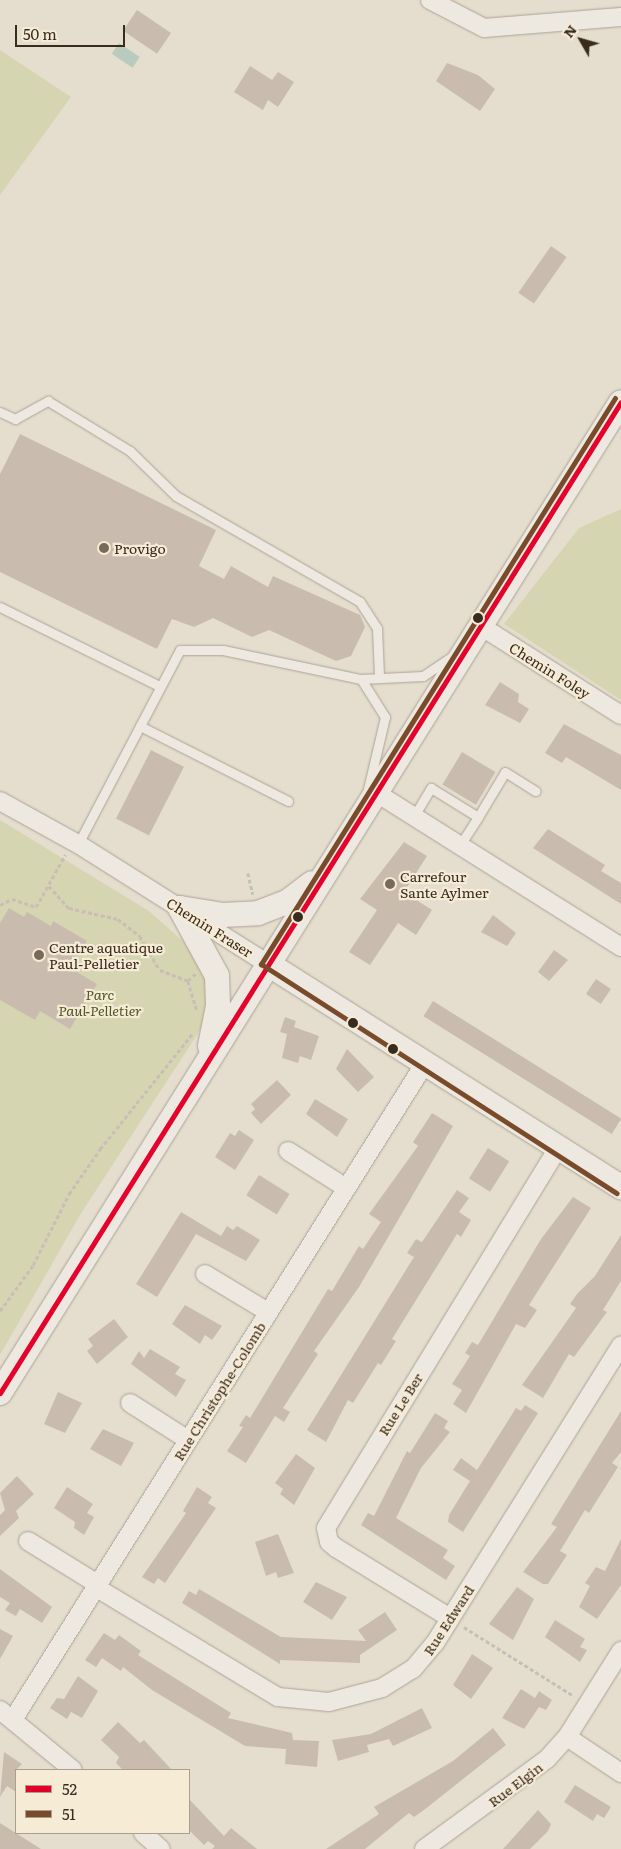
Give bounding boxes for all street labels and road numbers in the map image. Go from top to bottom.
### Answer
street label: Chemin Foley [507,639,593,701]
street label: Chemin Fraser [164,894,256,960]
street label: Rue Christophe-Colomb [169,1319,269,1463]
street label: Rue Le Ber [374,1370,426,1438]
street label: Rue Edward [419,1582,477,1658]
street label: Rue Elgin [484,1758,546,1810]

